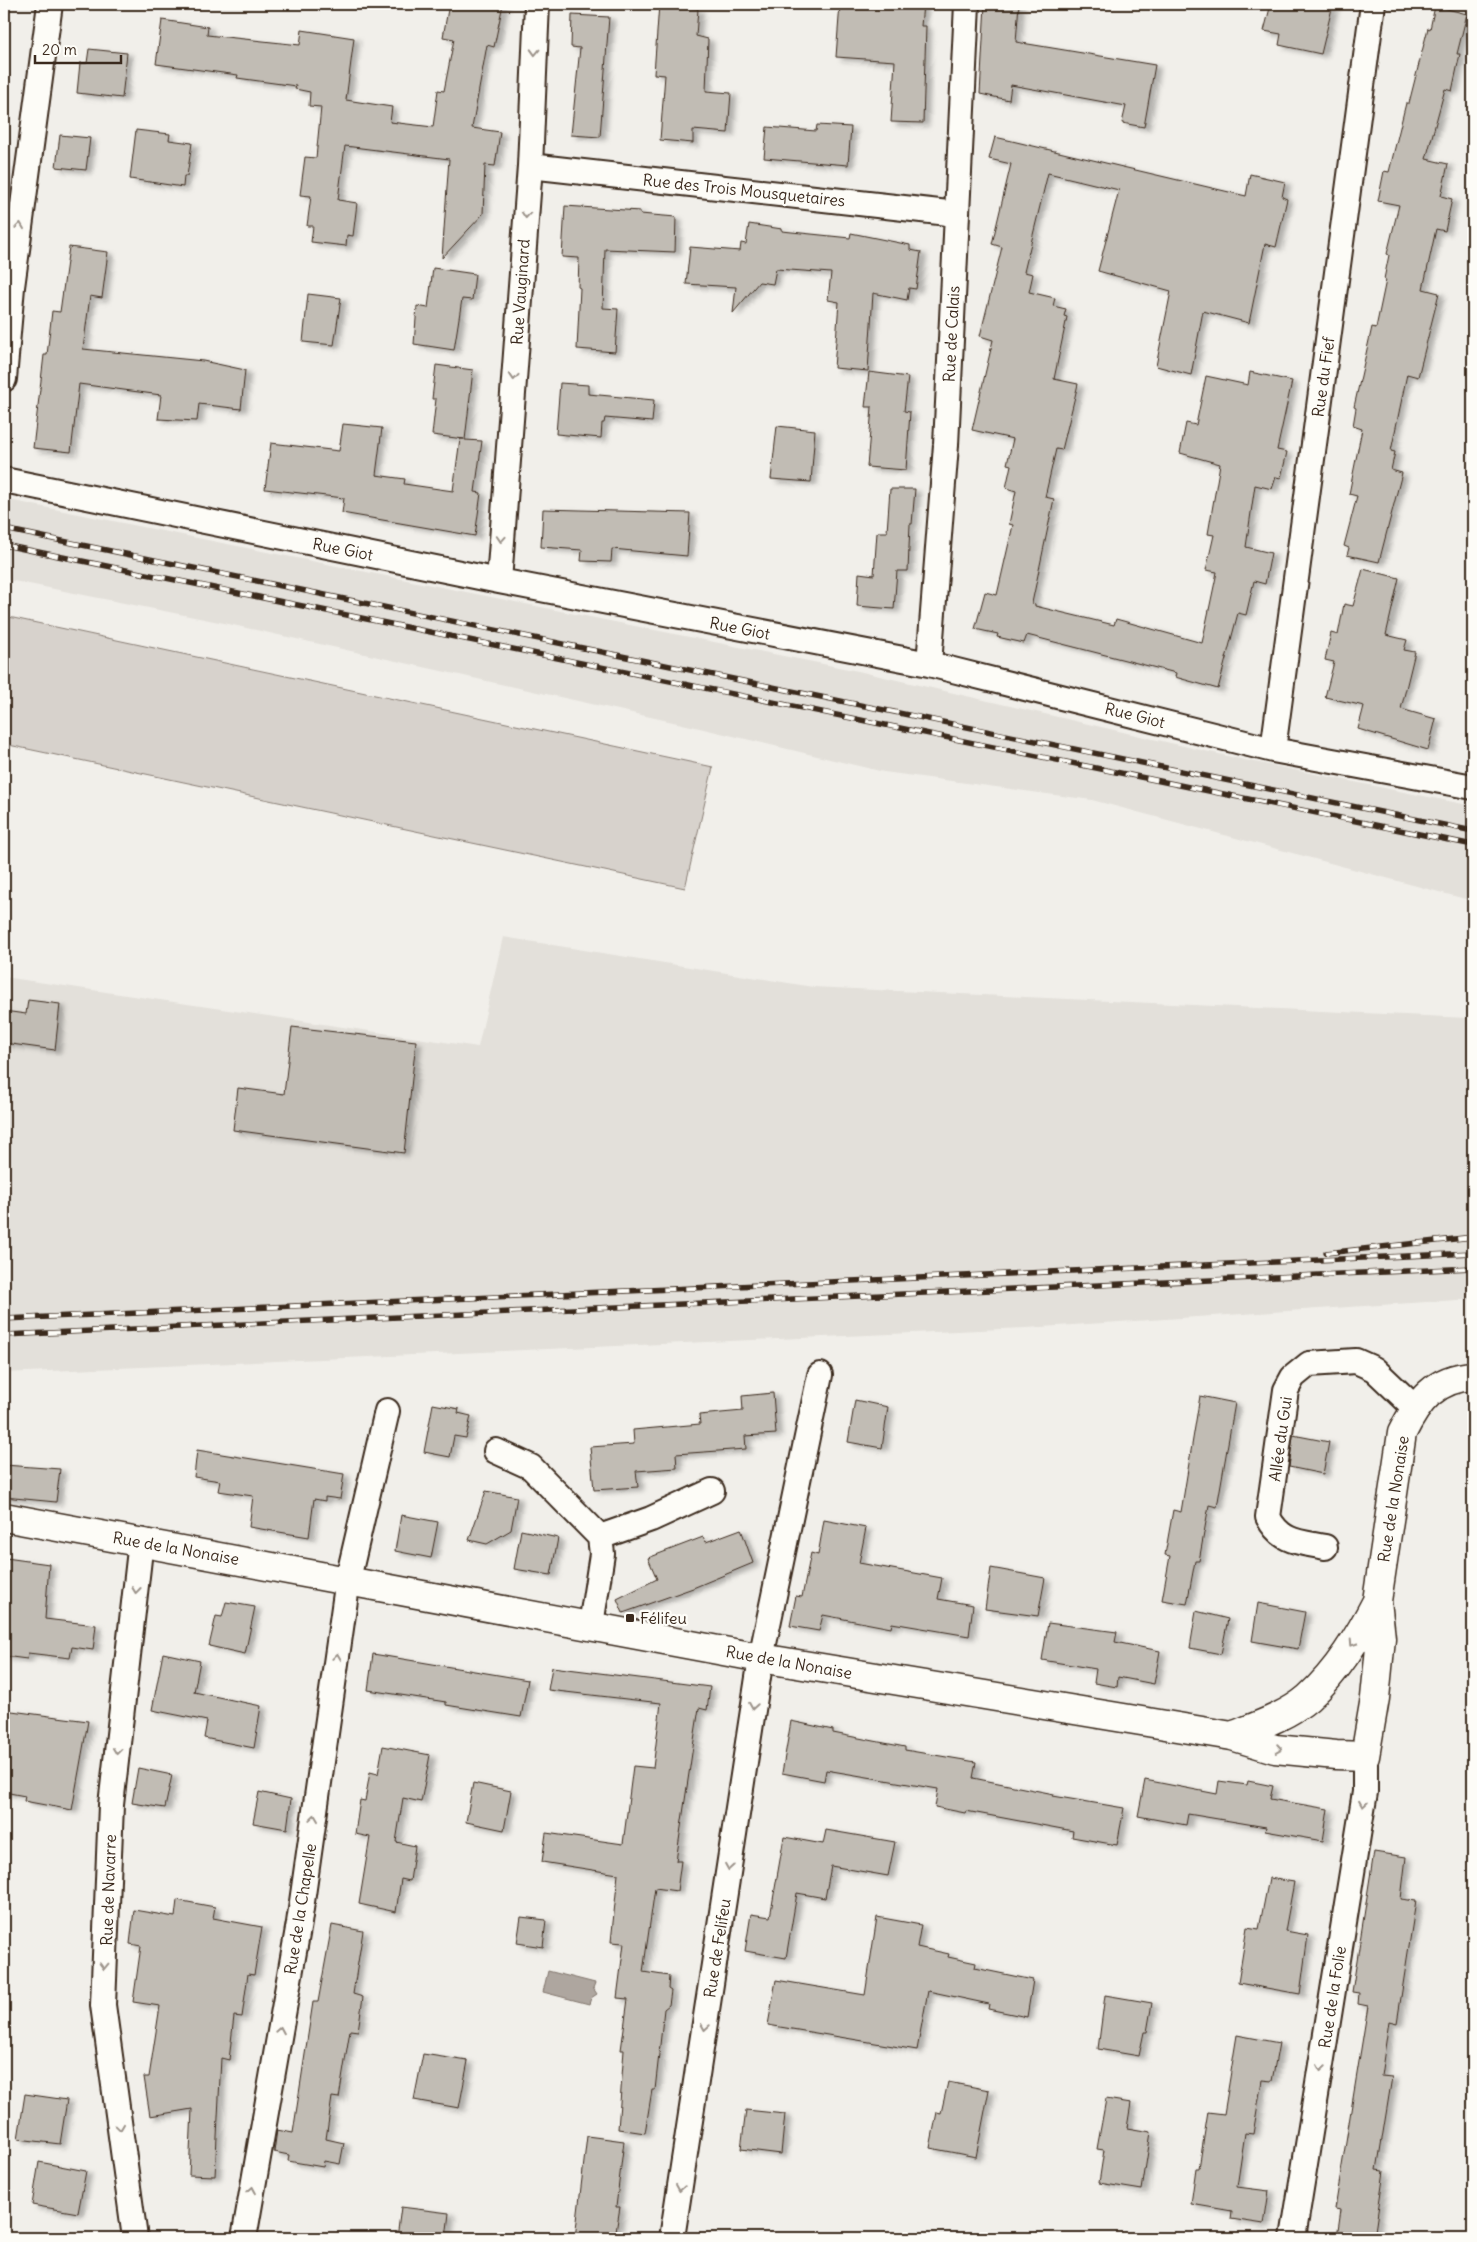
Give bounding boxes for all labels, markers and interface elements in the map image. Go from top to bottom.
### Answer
scale bar [35,32,121,64]
text: 20 m [42,40,77,59]
one-way arrow [530,49,540,57]
street label: Rue des Trois Mousquetaires [642,169,846,211]
one-way arrow [521,211,532,219]
one-way arrow [14,222,25,230]
street label: Rue Vauginard [506,238,534,346]
street label: Rue de Calais [938,285,964,383]
street label: Rue du Fief [1307,335,1339,418]
one-way arrow [508,373,519,381]
street label: Rue Giot [311,533,376,565]
one-way arrow [496,535,507,543]
street label: Rue Giot [708,612,773,644]
street label: Rue Giot [1103,698,1168,732]
street label: Allée du Gui [1264,1395,1296,1483]
street label: Rue de la Nonaise [1373,1434,1413,1564]
street label: Rue de la Nonaise [111,1527,241,1569]
one-way arrow [131,1586,142,1594]
place label: Félifeu [640,1608,687,1628]
marker: Félifeu [624,1612,636,1624]
one-way arrow [1350,1638,1359,1647]
street label: Rue de la Nonaise [724,1641,854,1683]
one-way arrow [331,1653,342,1661]
one-way arrow [749,1702,759,1710]
one-way arrow [1275,1743,1283,1753]
one-way arrow [112,1748,123,1756]
one-way arrow [1359,1800,1369,1808]
one-way arrow [308,1813,319,1821]
street label: Rue de Navarre [96,1834,120,1946]
street label: Rue de la Chapelle [280,1842,320,1976]
one-way arrow [724,1863,735,1871]
street label: Rue de Felifeu [699,1897,735,1999]
street label: Rue de la Folie [1314,1944,1350,2050]
one-way arrow [99,1962,110,1970]
one-way arrow [700,2023,710,2032]
one-way arrow [275,2026,285,2034]
one-way arrow [1316,2064,1326,2073]
one-way arrow [114,2123,124,2131]
one-way arrow [675,2184,686,2192]
one-way arrow [247,2186,257,2195]

